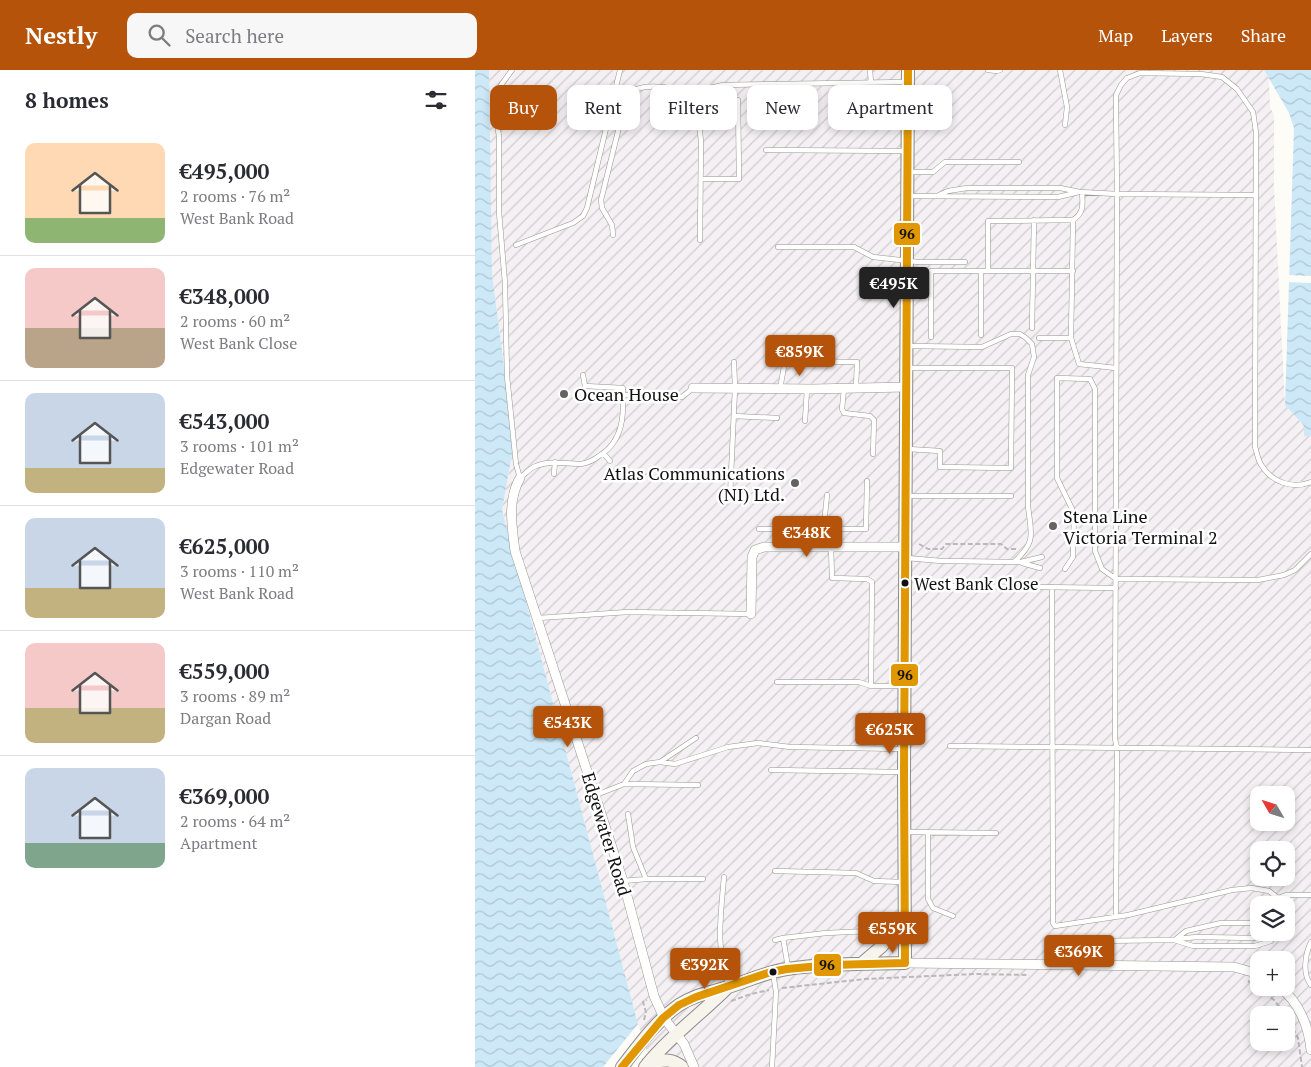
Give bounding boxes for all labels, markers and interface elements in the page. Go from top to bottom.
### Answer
search box [127,13,477,58]
text: Nestly [25,19,97,51]
icon: search [145,21,173,49]
text: Search here [185,23,284,48]
text: Map [1098,23,1133,47]
text: Layers [1161,23,1213,47]
text: Share [1241,23,1286,47]
chip: Buy [490,85,557,130]
chip: Rent [567,85,640,130]
chip: Filters [650,85,737,130]
chip: New [747,85,818,130]
chip: Apartment [828,85,952,130]
text: 8 homes [25,86,109,114]
icon: filters [422,86,450,114]
text: €495,000 [180,157,269,185]
icon: home [65,163,125,223]
text: 2 rooms · 76 m² [180,185,290,207]
text: West Bank Road [180,207,294,229]
line badge: 96 [893,222,921,246]
text: 96 [899,224,915,243]
pin: €495K [859,266,929,309]
text: €495K [870,272,918,294]
text: €348,000 [180,282,269,310]
icon: home [65,288,125,348]
text: 2 rooms · 60 m² [180,310,290,332]
text: West Bank Close [180,332,297,354]
pin: €859K [765,334,835,377]
text: €859K [776,340,824,362]
place label: Ocean House [574,382,679,406]
marker: Ocean House [558,388,570,400]
text: €543,000 [180,407,269,435]
icon: home [65,413,125,473]
text: 3 rooms · 101 m² [180,435,299,457]
text: Edgewater Road [180,457,294,479]
place label: Atlas Communications (NI) Ltd. [604,461,785,506]
marker: Atlas Communications (NI) Ltd. [789,477,801,489]
place label: Stena Line Victoria Terminal 2 [1063,504,1218,549]
pin: €348K [772,516,842,558]
marker: Stena Line Victoria Terminal 2 [1047,520,1059,532]
text: €348K [783,521,831,543]
text: €625,000 [180,532,269,560]
icon: home [65,538,125,598]
text: 3 rooms · 110 m² [180,560,299,582]
place label: West Bank Close [914,572,1039,595]
marker: West Bank Close [900,578,910,588]
text: West Bank Road [180,582,294,604]
text: €559,000 [180,657,269,685]
icon: home [65,663,125,723]
line badge: 96 [890,663,919,687]
text: 96 [897,665,913,684]
text: 3 rooms · 89 m² [180,685,290,707]
pin: €543K [533,706,603,748]
text: Dargan Road [180,707,271,729]
text: €543K [544,711,592,733]
pin: €625K [855,712,925,755]
text: €625K [866,718,914,740]
street label: Edgewater Road [577,769,637,899]
text: €369,000 [180,782,269,810]
north arrow [1250,786,1295,831]
map controls [1250,786,1295,1051]
icon: home [65,788,125,848]
text: 2 rooms · 64 m² [180,810,290,832]
text: Apartment [180,832,257,854]
button: locate [1250,841,1295,886]
button: layers [1250,896,1295,941]
pin: €559K [858,912,928,954]
text: €559K [869,917,917,939]
pin: €369K [1044,934,1114,977]
text: €369K [1055,940,1103,962]
pin: €392K [670,948,740,990]
button: + [1250,951,1295,996]
text: €392K [681,953,729,975]
line badge: 96 [813,953,842,977]
text: 96 [819,955,835,974]
unlabelled marker [768,967,778,977]
button: − [1250,1006,1295,1051]

